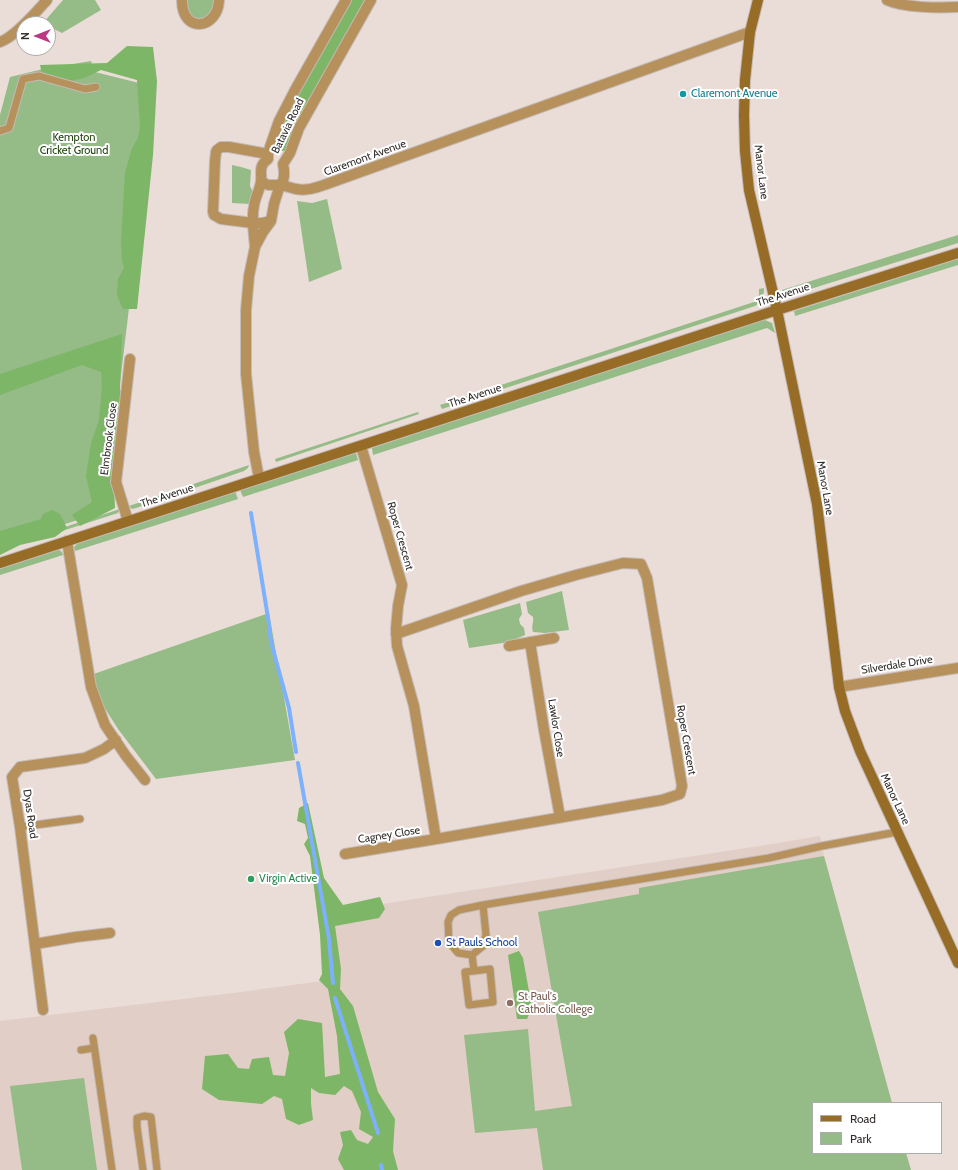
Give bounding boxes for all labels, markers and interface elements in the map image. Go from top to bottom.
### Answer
north arrow [16,16,56,56]
text: N [18,32,32,40]
place label: Claremont Avenue [691,87,777,101]
marker: Claremont Avenue [678,89,688,99]
street label: Batavia Road [269,96,307,156]
park label: Kempton Cricket Ground [40,131,108,157]
street label: Claremont Avenue [322,137,408,179]
street label: Manor Lane [751,144,771,200]
street label: The Avenue [755,280,811,310]
street label: The Avenue [447,381,503,411]
street label: Elmbrook Close [98,402,120,476]
street label: Manor Lane [814,460,836,516]
street label: The Avenue [139,481,195,511]
street label: Roper Crescent [384,500,416,572]
street label: Silverdale Drive [860,653,934,677]
street label: Lawlor Close [545,698,567,758]
street label: Roper Crescent [673,704,699,776]
street label: Manor Lane [877,771,913,827]
street label: Dyas Road [20,788,40,840]
street label: Cagney Close [357,824,421,846]
place label: Virgin Active [259,872,317,886]
marker: Virgin Active [246,874,256,884]
place label: St Pauls School [446,936,517,950]
marker: St Pauls School [433,938,443,948]
place label: St Paul's Catholic College [518,990,593,1016]
marker: St Paul's Catholic College [505,998,515,1008]
legend [812,1102,942,1154]
text: Road [850,1111,876,1126]
text: Park [850,1131,872,1146]

